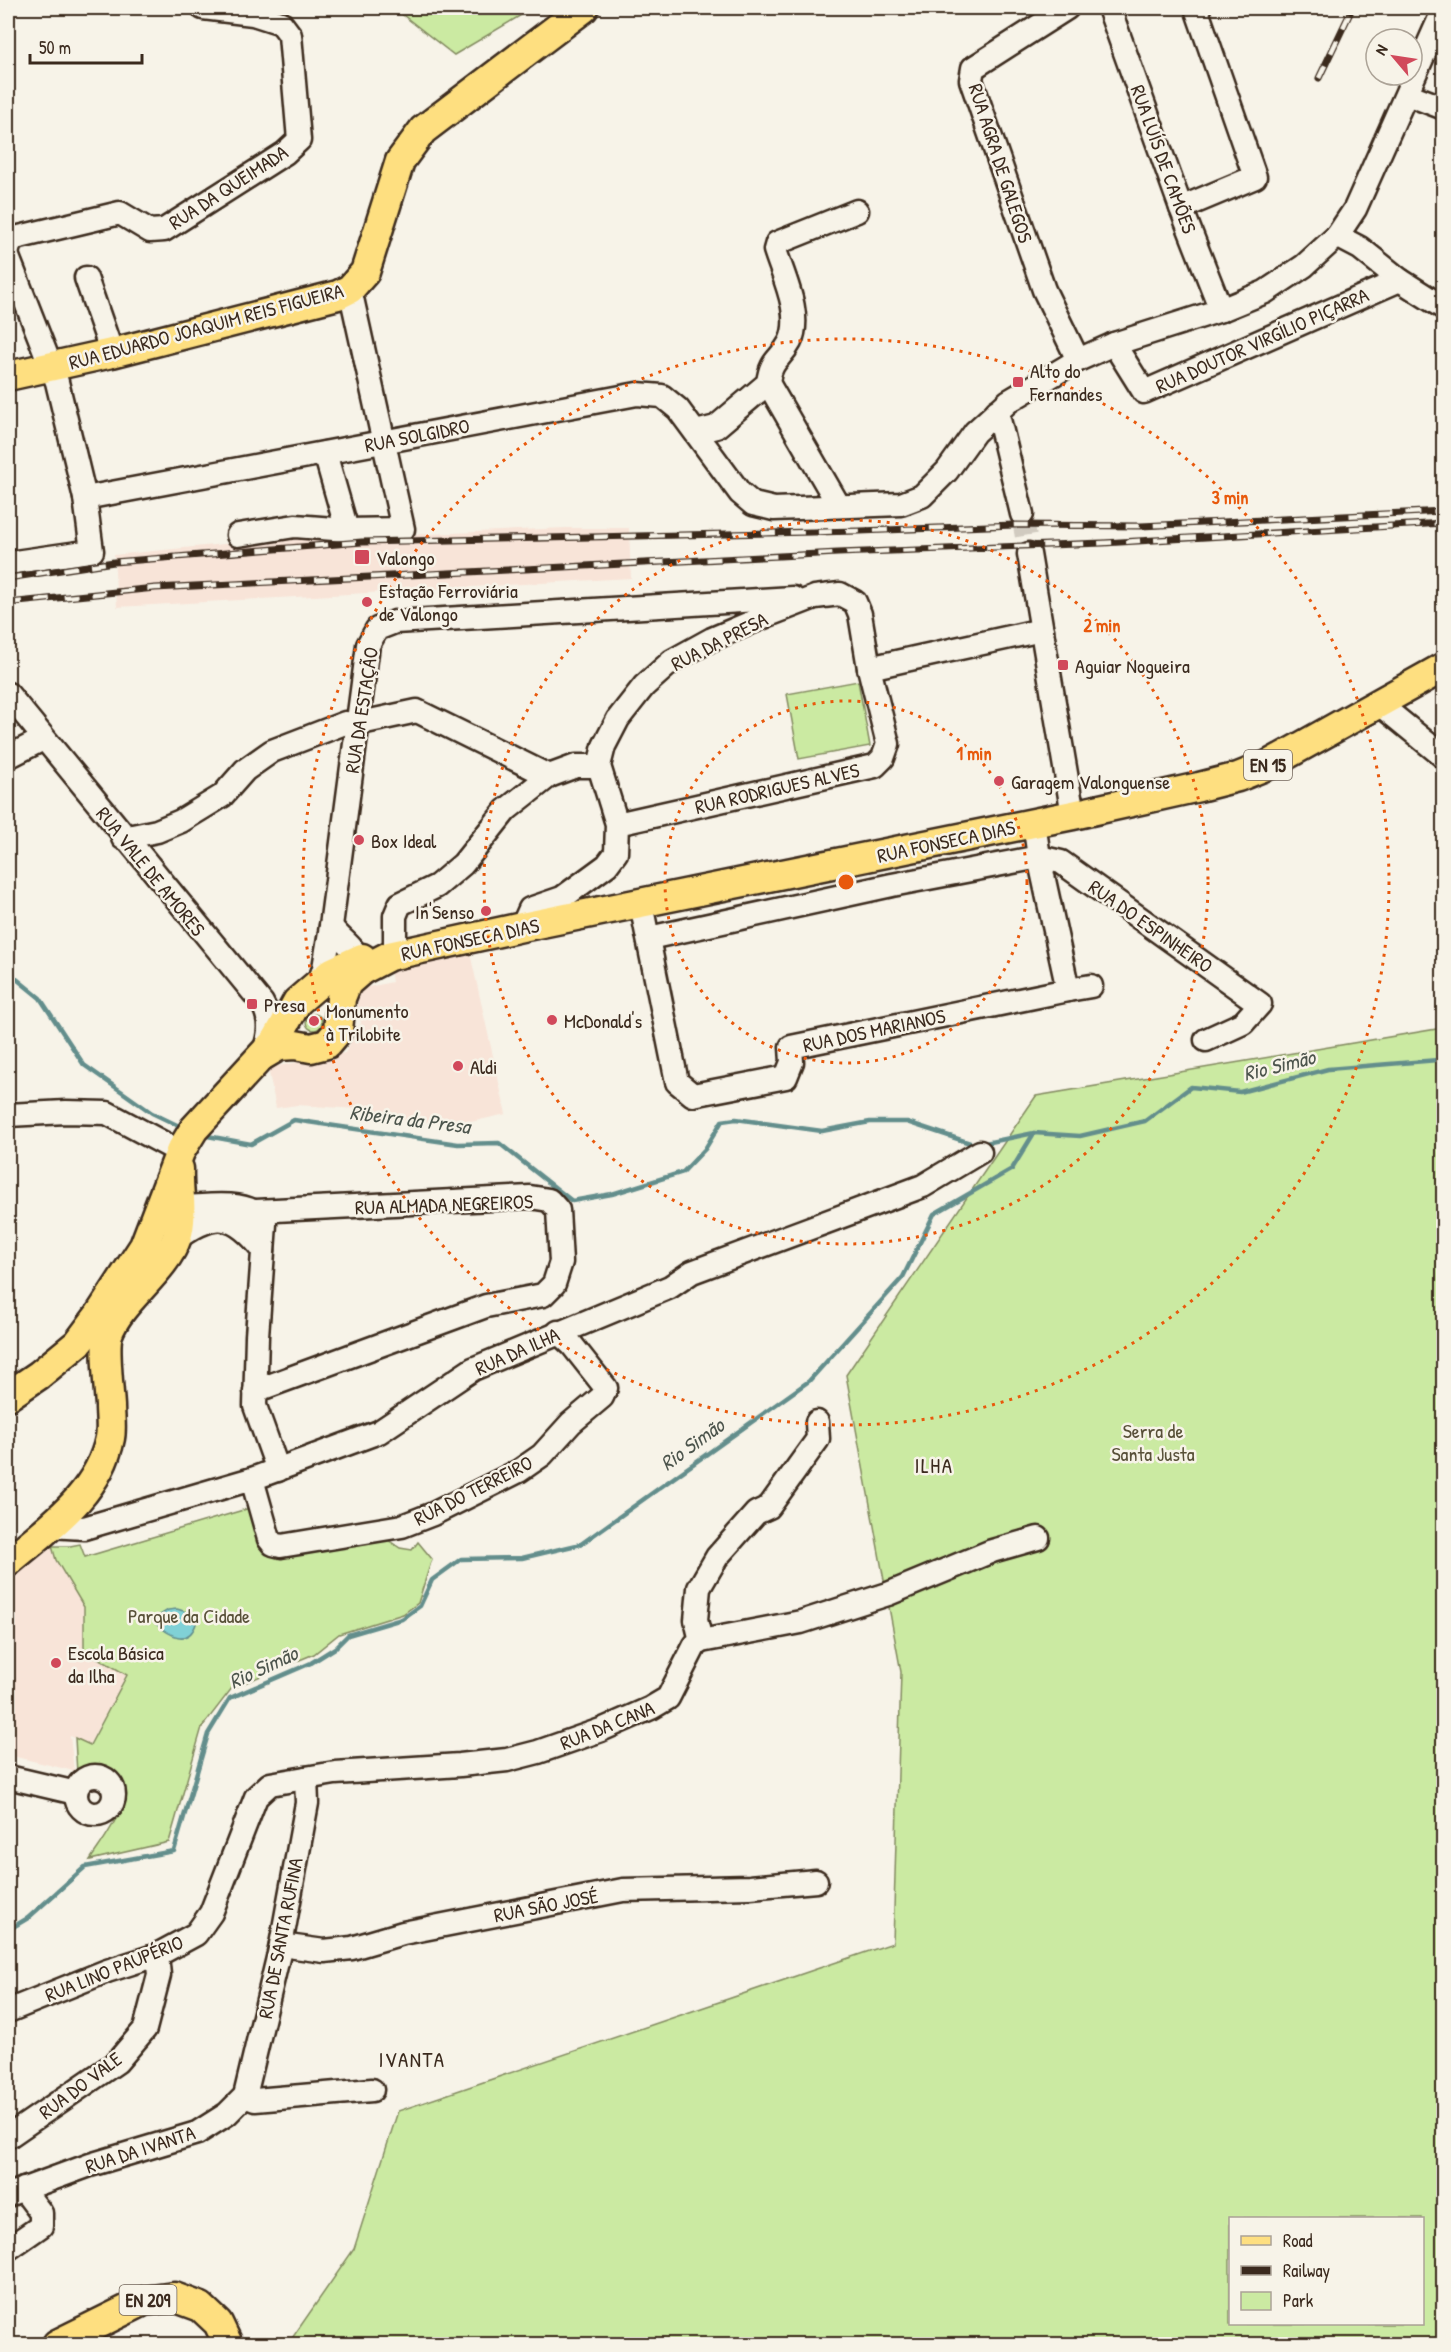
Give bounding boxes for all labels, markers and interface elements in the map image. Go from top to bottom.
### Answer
scale bar [30,27,142,65]
north arrow [1364,27,1424,87]
text: 50 m [39,35,71,60]
text: N [1369,40,1393,59]
street label: RUA AGRA DE GALEGOS [963,80,1039,246]
street label: RUA LUÍS DE CAMÕES [1125,81,1203,237]
street label: RUA DA QUEIMADA [163,138,293,236]
street label: RUA EDUARDO JOAQUIM REIS FIGUEIRA [66,276,346,376]
street label: RUA DOUTOR VIRGÍLIO PIÇARRA [1151,281,1373,399]
place label: Alto do Fernandes [1029,357,1103,407]
marker: Alto do Fernandes [1011,375,1025,389]
street label: RUA SOLGIDRO [362,412,472,458]
text: 3 min [1212,485,1248,510]
place label: Valongo [376,544,434,571]
marker: Valongo [353,548,371,566]
place label: Estação Ferroviária de Valongo [379,577,518,627]
marker: Estação Ferroviária de Valongo [360,595,374,609]
street label: RUA DA PRESA [666,605,772,677]
text: 2 min [1084,613,1120,638]
street label: RUA DA ESTAÇÃO [338,645,384,775]
place label: Aguiar Nogueira [1075,652,1190,679]
marker: Aguiar Nogueira [1056,658,1070,672]
text: 1 min [956,741,992,766]
road number: EN 15 [1244,750,1292,780]
street label: RUA RODRIGUES ALVES [692,756,862,820]
place label: Garagem Valonguense [1011,768,1170,795]
marker: Garagem Valonguense [992,774,1006,788]
street label: RUA VALE DE AMORES [90,801,212,941]
street label: RUA FONSECA DIAS [875,813,1017,869]
place label: Box Ideal [371,827,437,854]
marker: Box Ideal [352,833,366,847]
centre of rings [836,872,856,892]
street label: RUA DO ESPINHEIRO [1084,873,1218,979]
place label: In'Senso [415,898,474,925]
marker: In'Senso [479,904,493,918]
street label: RUA FONSECA DIAS [399,911,541,967]
place label: Presa [264,991,305,1018]
marker: Presa [245,997,259,1011]
place label: Monumento à Trilobite [326,997,409,1047]
street label: RUA DOS MARIANOS [800,1002,948,1058]
place label: McDonald's [564,1007,642,1034]
marker: McDonald's [545,1013,559,1027]
marker: Monumento à Trilobite [307,1014,321,1028]
water label: Rio Simão [1240,1042,1319,1088]
place label: Aldi [470,1053,497,1080]
marker: Aldi [451,1059,465,1073]
water label: Ribeira da Presa [348,1097,475,1141]
street label: RUA ALMADA NEGREIROS [354,1187,534,1221]
street label: RUA DA ILHA [471,1320,564,1382]
water label: Rio Simão [654,1410,731,1477]
park label: Serra de Santa Justa [1111,1417,1195,1467]
street label: RUA DO TERREIRO [409,1449,537,1531]
district label: ILHA [915,1451,953,1480]
park label: Parque da Cidade [128,1602,250,1629]
water label: Rio Simão [224,1638,304,1696]
place label: Escola Básica da Ilha [68,1639,164,1689]
marker: Escola Básica da Ilha [49,1656,63,1670]
street label: RUA DA CANA [556,1694,658,1756]
street label: RUA DE SANTA RUFINA [251,1855,309,2021]
street label: RUA SÃO JOSÉ [492,1882,601,1928]
street label: RUA LINO PAUPÉRIO [41,1928,187,2008]
street label: RUA DO VALE [33,2045,127,2125]
district label: IVANTA [378,2045,446,2074]
street label: RUA DA IVANTA [82,2119,198,2179]
legend [1229,2217,1424,2325]
text: Road [1283,2228,1313,2253]
text: Railway [1283,2258,1330,2283]
road number: EN 209 [120,2285,176,2315]
text: Park [1283,2288,1314,2313]

